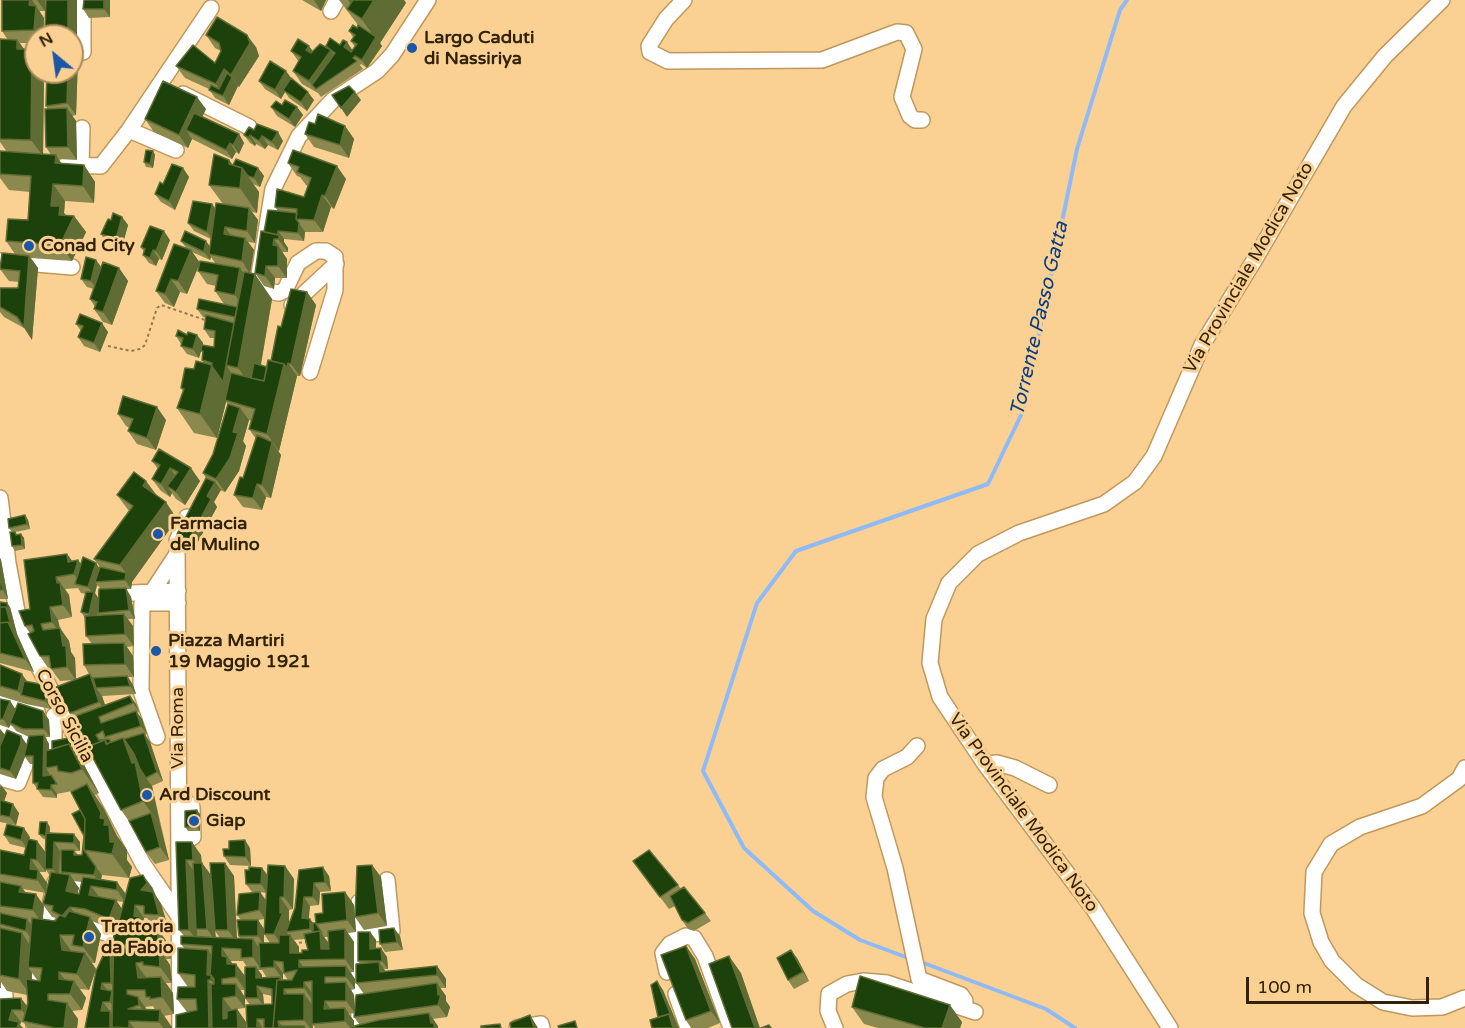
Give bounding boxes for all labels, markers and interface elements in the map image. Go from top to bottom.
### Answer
north arrow [24,24,84,84]
place label: Largo Caduti di Nassiriya [424,27,534,70]
text: N [36,28,57,52]
marker: Largo Caduti di Nassiriya [405,41,419,55]
street label: Via Provinciale Modica Noto [1179,158,1319,378]
water label: Torrente Passo Gatta [1006,219,1074,419]
place label: Conad City [41,235,135,257]
marker: Conad City [22,239,36,253]
place label: Farmacia del Mulino [170,513,260,556]
marker: Farmacia del Mulino [151,527,165,541]
place label: Piazza Martiri 19 Maggio 1921 [168,630,311,672]
marker: Piazza Martiri 19 Maggio 1921 [149,644,163,658]
street label: Corso Sicilia [30,666,98,766]
street label: Via Roma [167,687,189,769]
street label: Via Provinciale Modica Noto [944,709,1102,917]
place label: Ard Discount [159,784,270,806]
marker: Ard Discount [140,788,154,802]
place label: Giap [206,810,246,832]
marker: Giap [187,814,201,828]
place label: Trattoria da Fabio [101,916,174,958]
marker: Trattoria da Fabio [82,930,96,944]
scale bar [1249,965,1432,1003]
text: 100 m [1257,976,1312,998]

